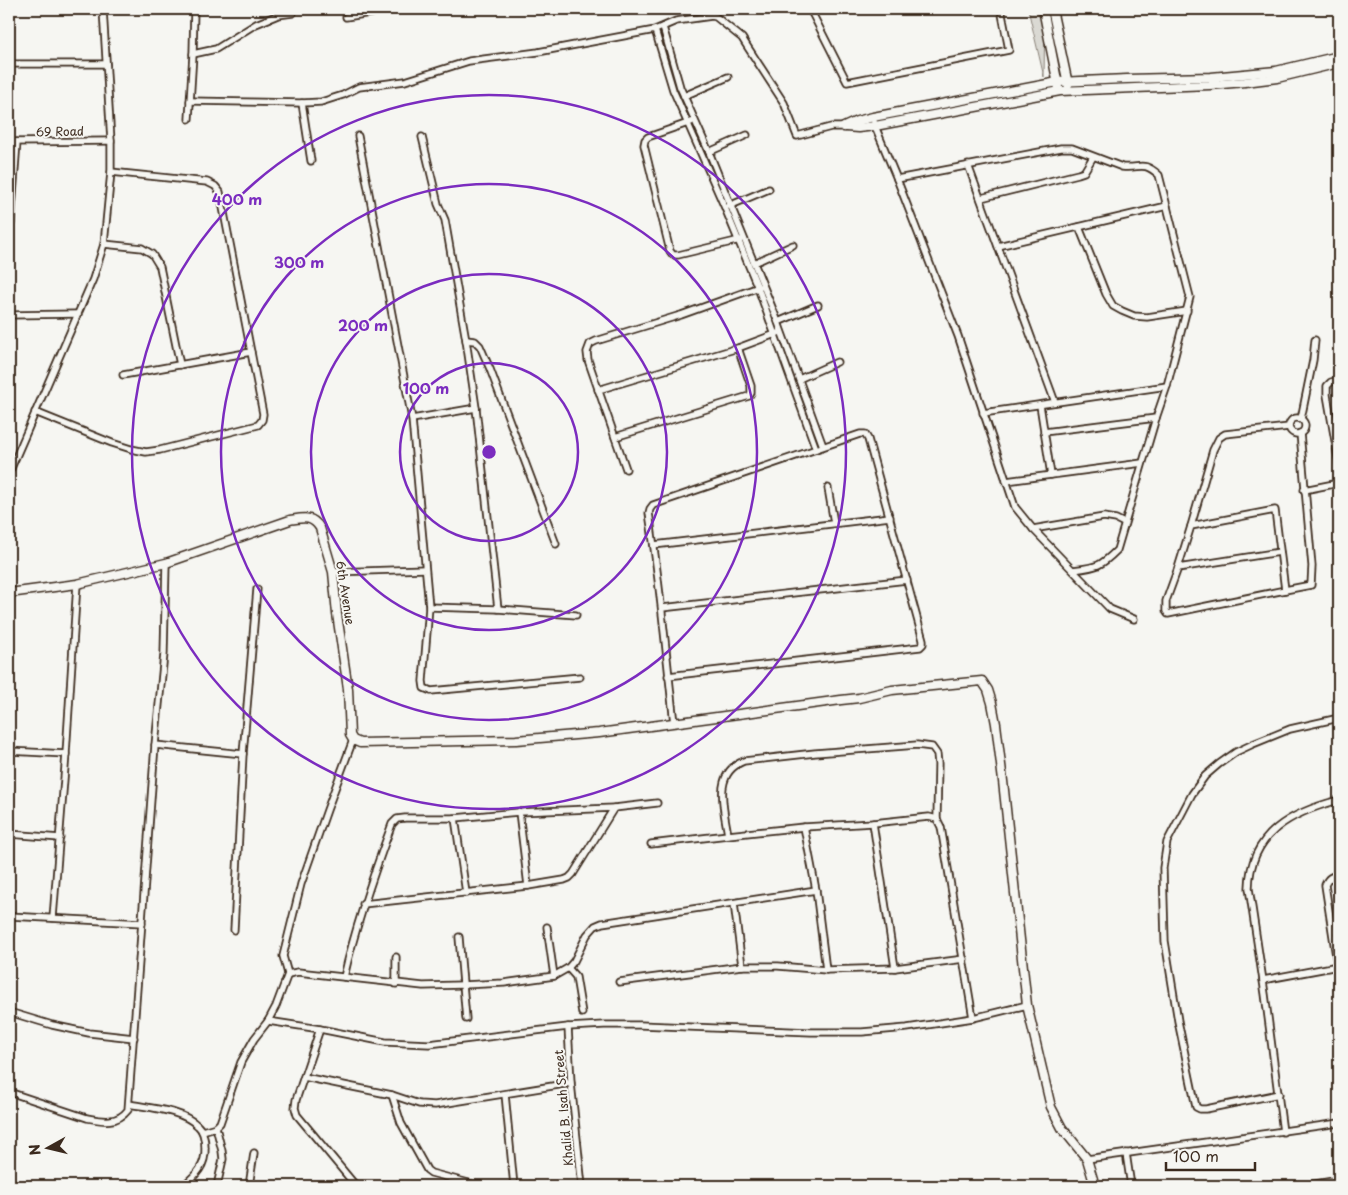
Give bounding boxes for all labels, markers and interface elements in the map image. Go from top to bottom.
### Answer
street label: 69 Road [36,122,84,140]
text: 400 m [212,187,262,210]
text: 300 m [274,250,324,273]
text: 200 m [338,313,388,336]
text: 100 m [403,376,449,399]
centre of rings [480,443,498,461]
street label: 6th Avenue [332,560,360,626]
street label: Khalid B. Isah Street [549,1049,577,1167]
north arrow [22,1122,72,1172]
scale bar [1166,1140,1254,1172]
text: N [23,1143,46,1157]
text: 100 m [1173,1144,1219,1167]

